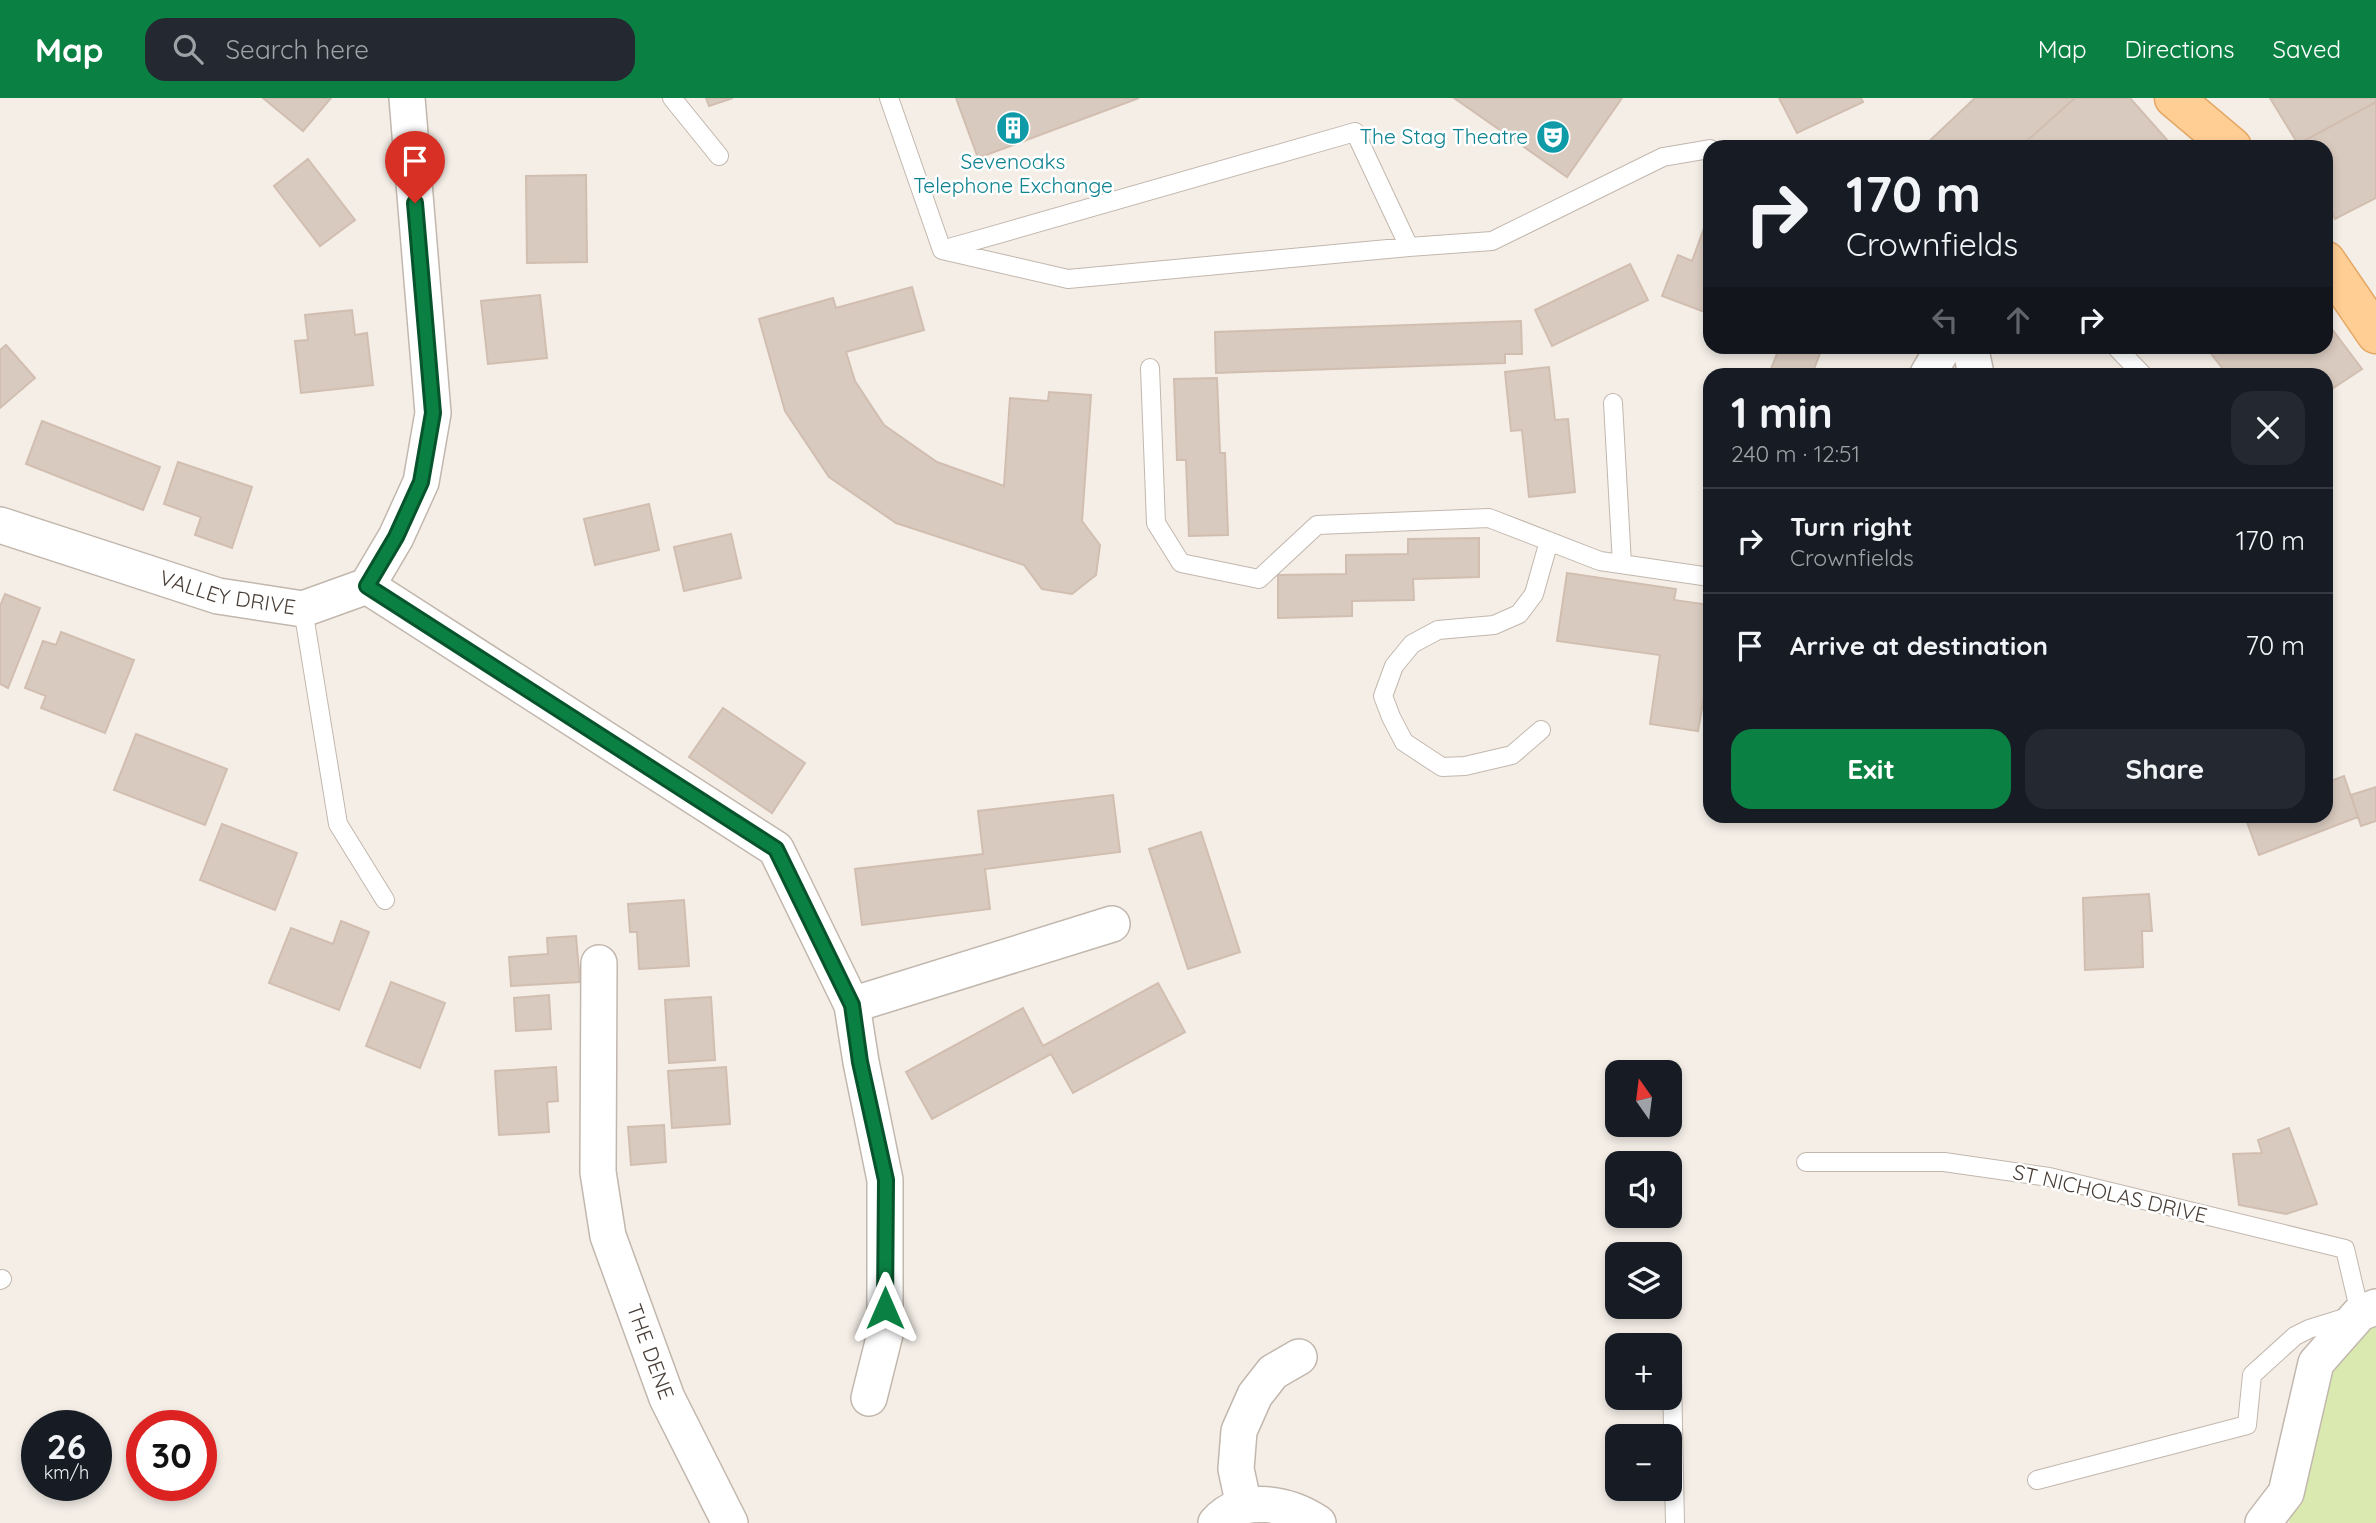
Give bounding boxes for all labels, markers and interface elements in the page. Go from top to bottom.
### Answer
search box [145,18,635,81]
text: Map [35,29,103,70]
icon: search [169,30,207,68]
text: Search here [225,33,369,66]
text: Map [2038,34,2087,64]
text: Directions [2125,34,2235,64]
text: Saved [2273,34,2341,64]
building icon: Sevenoaks Telephone Exchange [994,109,1032,147]
theatre icon: The Stag Theatre [1534,118,1572,156]
place label: The Stag Theatre [1359,123,1528,149]
pin [385,131,445,203]
icon: arrive [396,142,434,180]
place label: Sevenoaks Telephone Exchange [913,148,1113,198]
text: 170 m [1846,163,1981,224]
icon: right [1731,168,1822,259]
text: Crownfields [1846,224,2018,264]
icon: left [1926,301,1964,339]
icon: ahead [1999,301,2037,339]
icon: right [2072,301,2110,339]
text: 1 min [1731,386,1833,439]
button: close [2231,391,2305,465]
text: 240 m · 12:51 [1731,439,1860,468]
text: Turn right [1790,510,1912,543]
icon: right [1731,522,1769,560]
text: 170 m [2236,524,2305,557]
text: Crownfields [1790,543,1914,572]
street label: VALLEY DRIVE [157,564,297,620]
icon: arrive [1731,627,1769,665]
text: Arrive at destination [1790,629,2048,662]
text: 70 m [2245,629,2305,662]
button: Exit [1731,729,2011,809]
button: Share [2025,729,2305,809]
north arrow [1605,1060,1682,1138]
map controls [1605,1060,1682,1501]
button: sound [1605,1151,1682,1228]
street label: ST NICHOLAS DRIVE [2011,1158,2210,1228]
button: layers [1605,1242,1682,1319]
position arrow [848,1271,922,1345]
street label: THE DENE [622,1300,680,1403]
button: + [1605,1333,1682,1410]
speed limit sign: 30 [126,1410,217,1501]
text: 26 [47,1424,86,1468]
button: − [1605,1424,1682,1501]
text: km/h [44,1461,89,1484]

